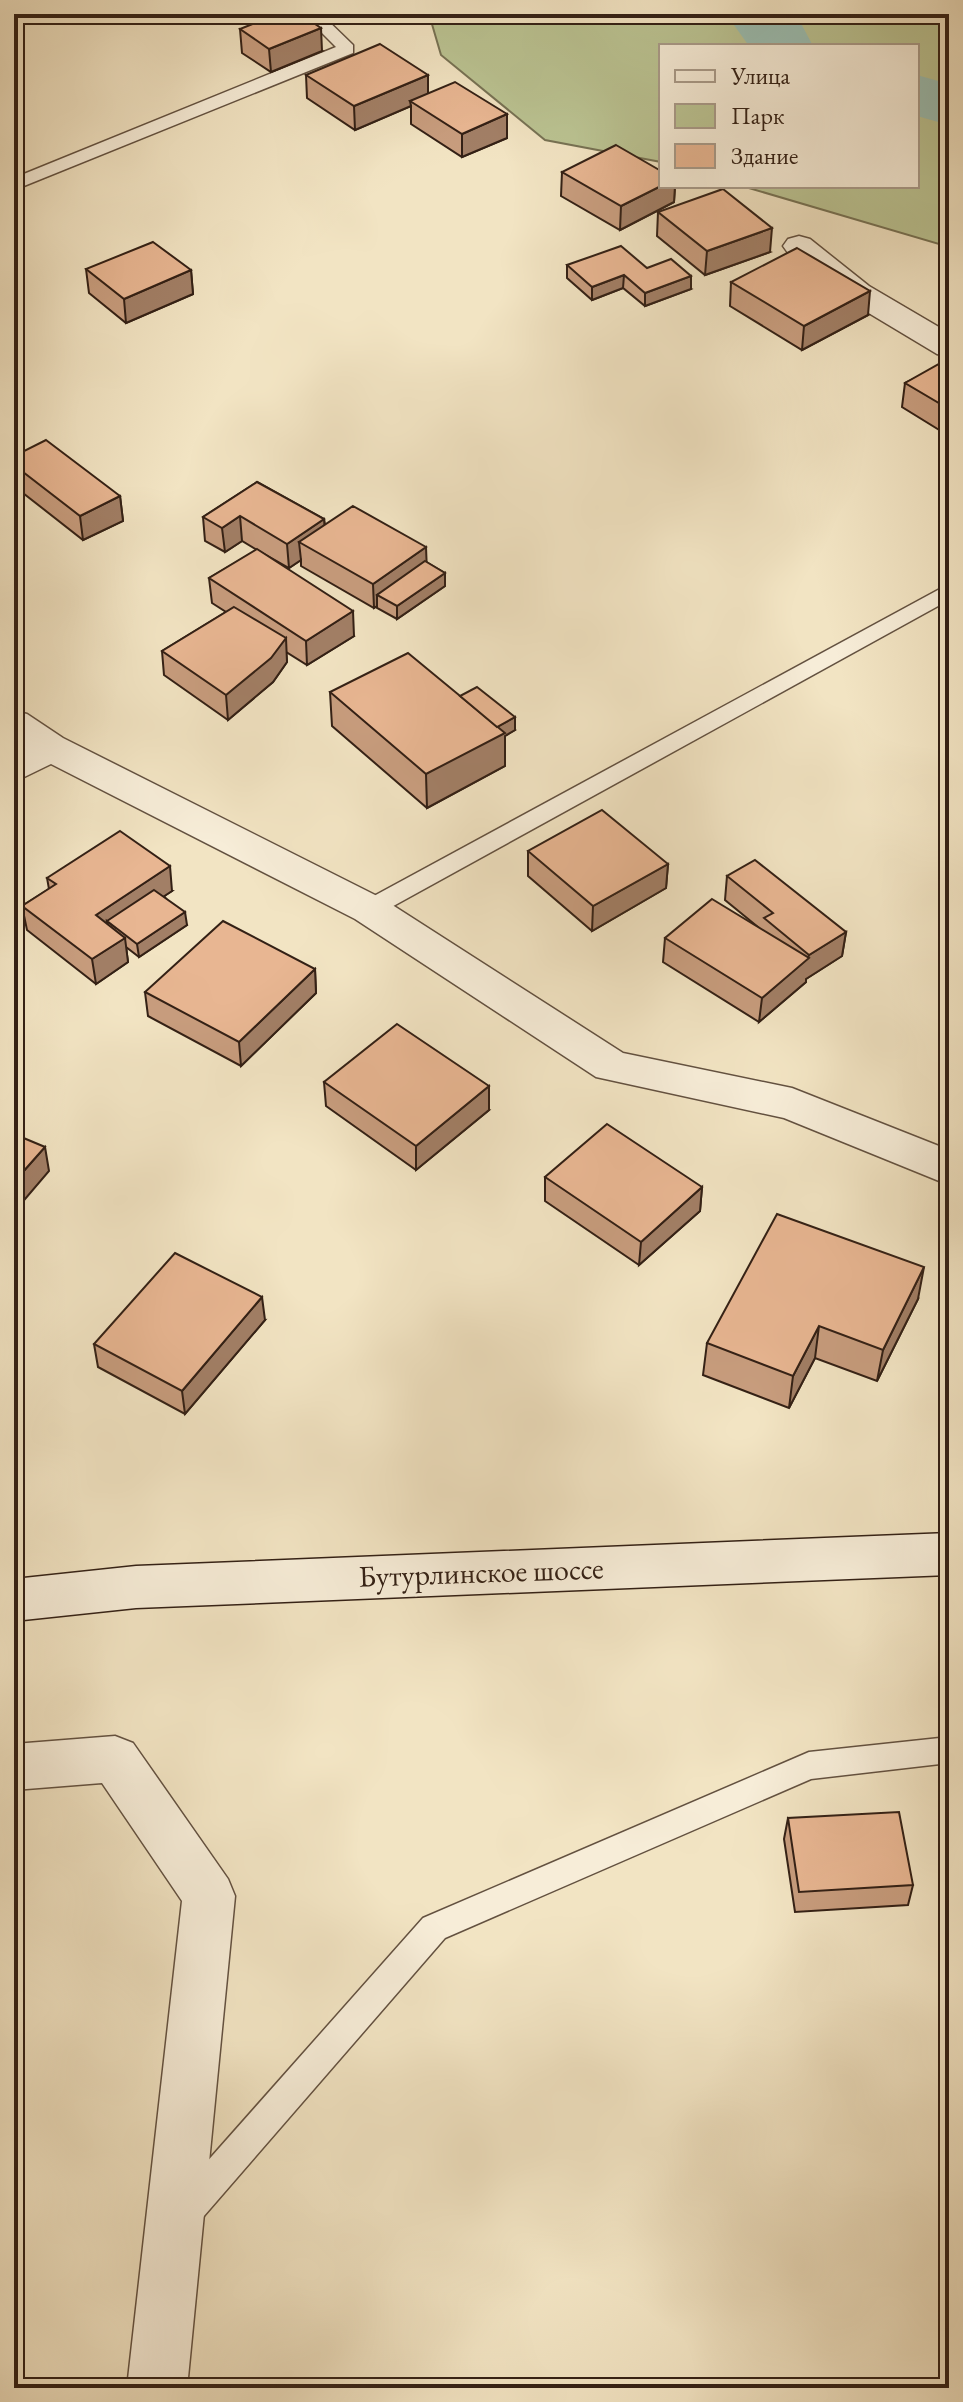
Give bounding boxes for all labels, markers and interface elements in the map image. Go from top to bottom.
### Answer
legend [659,44,919,188]
text: Улица [730,60,790,91]
text: Парк [731,100,785,131]
text: Здание [731,140,798,171]
street label: Бутурлинское шоссе [358,1548,604,1596]

